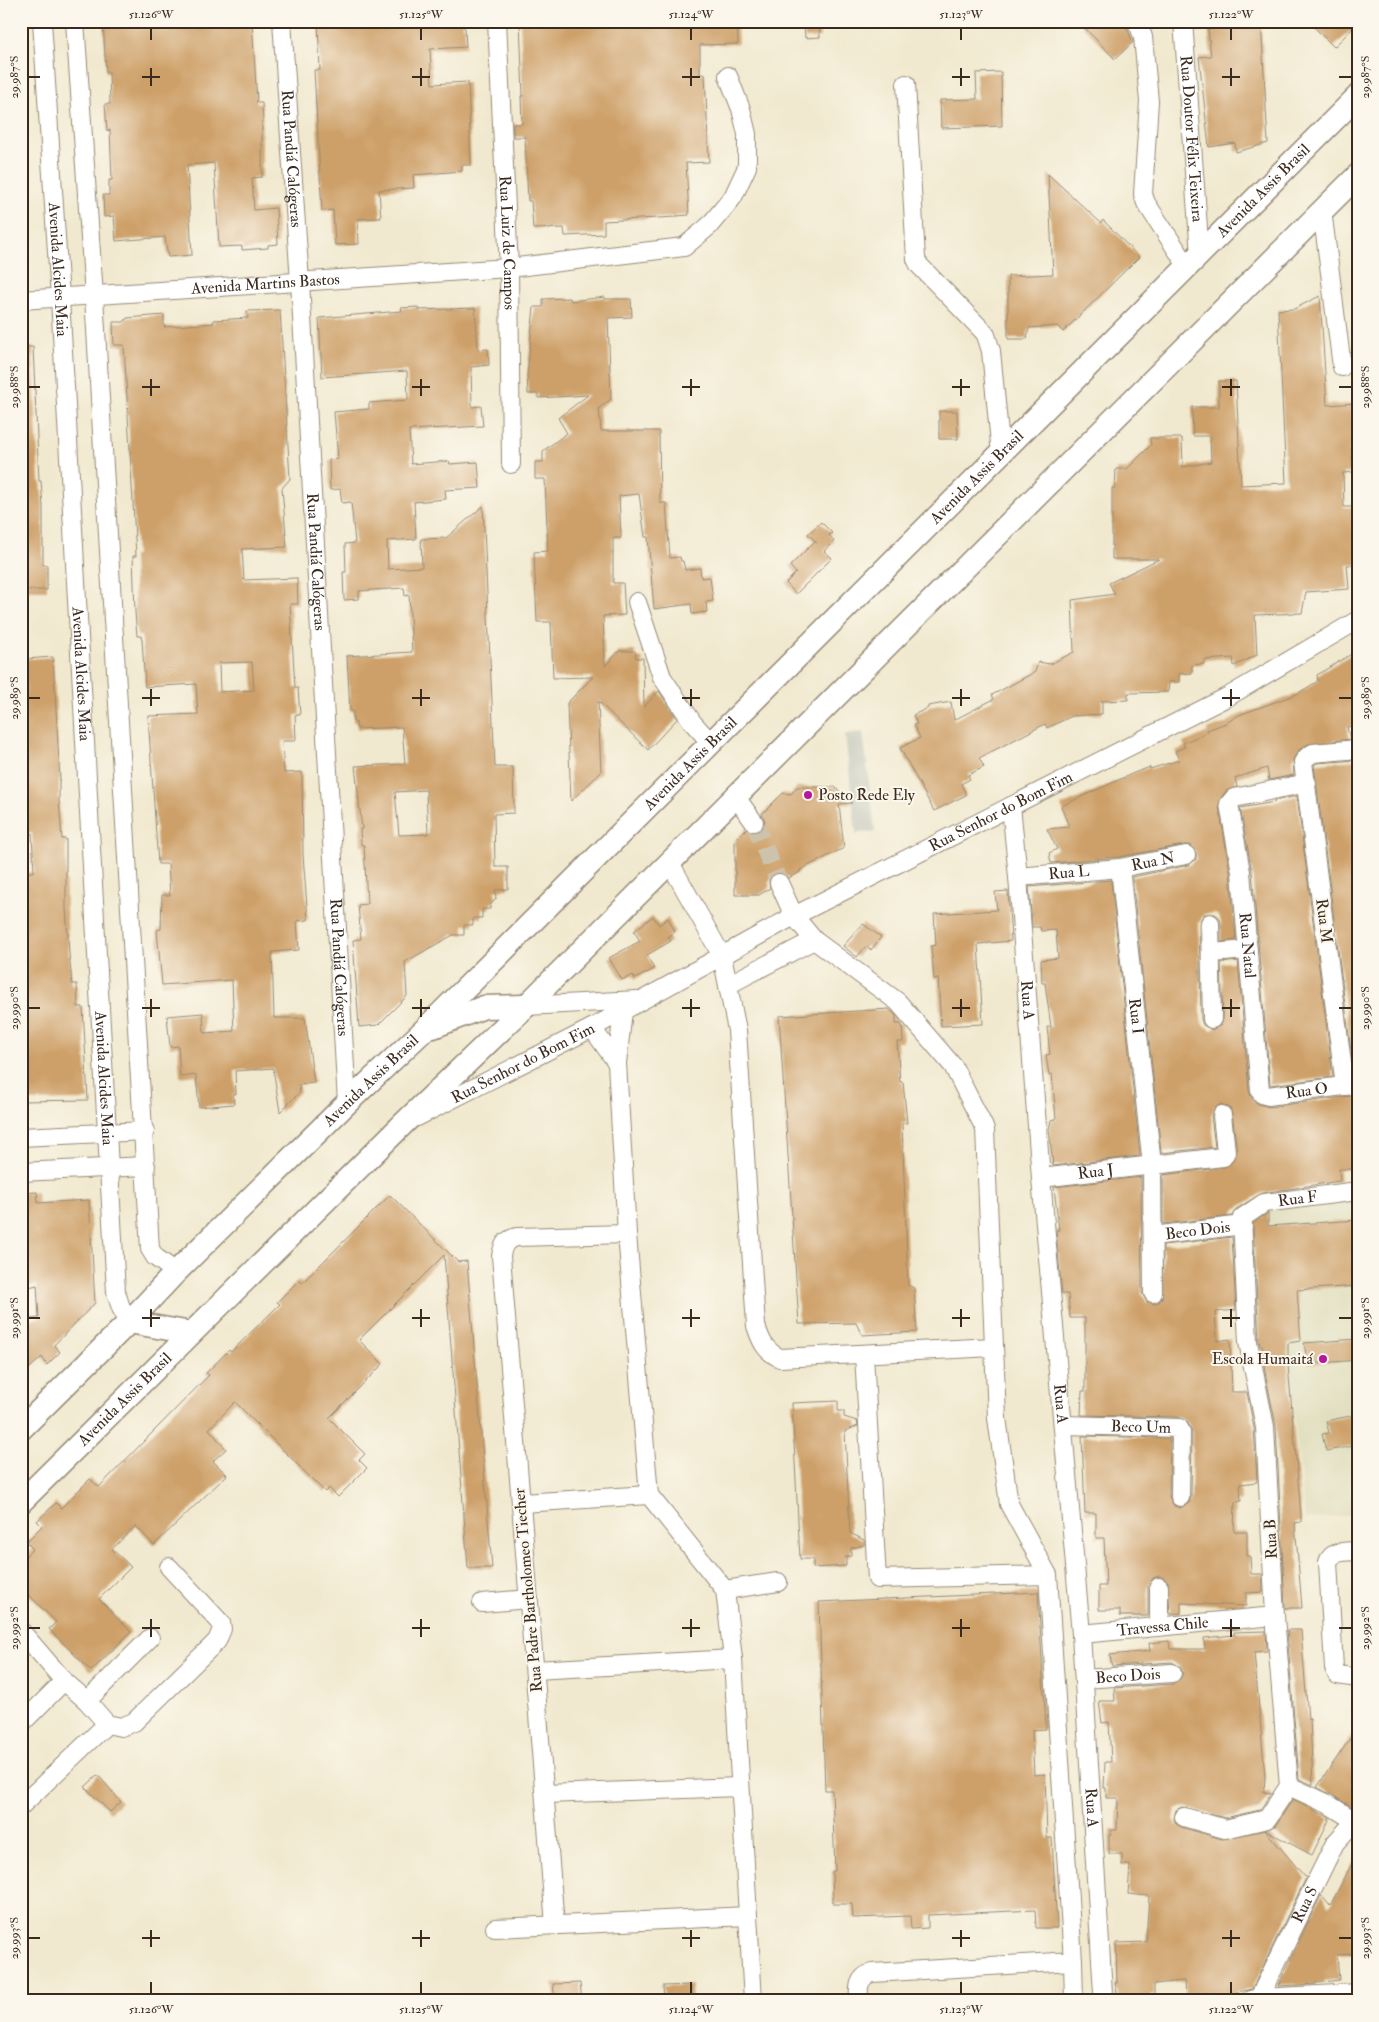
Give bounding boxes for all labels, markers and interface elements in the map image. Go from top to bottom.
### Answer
text: 51.126°W [129,7,174,22]
text: 51.125°W [399,7,444,22]
text: 51.124°W [668,7,714,22]
text: 51.123°W [939,7,983,22]
text: 51.122°W [1209,7,1254,22]
street label: Rua Doutor Félix Teixeira [1176,55,1208,223]
text: 29.987°S [7,56,22,98]
text: 29.987°S [1358,56,1373,98]
street label: Rua Pandiá Calógeras [277,89,306,228]
street label: Avenida Assis Brasil [1211,140,1314,243]
street label: Rua Luiz de Campos [495,175,519,310]
street label: Avenida Alcides Maia [44,201,72,338]
street label: Avenida Martins Bastos [190,269,340,299]
text: 29.988°S [7,366,22,408]
text: 29.988°S [1358,366,1373,408]
street label: Avenida Assis Brasil [925,426,1028,529]
street label: Rua Pandiá Calógeras [302,492,330,631]
street label: Avenida Alcides Maia [67,605,95,742]
text: 29.989°S [7,676,22,720]
text: 29.989°S [1358,676,1373,720]
street label: Avenida Assis Brasil [639,712,742,815]
street label: Rua Senhor do Bom Fim [926,767,1076,856]
place label: Posto Rede Ely [818,785,916,805]
marker: Posto Rede Ely [802,789,814,801]
street label: Rua N [1130,847,1177,876]
street label: Rua L [1047,861,1091,884]
street label: Rua M [1311,897,1337,945]
street label: Rua Pandiá Calógeras [325,898,353,1037]
street label: Rua Natal [1235,912,1260,979]
street label: Rua A [1016,980,1039,1021]
text: 29.990°S [7,986,22,1030]
text: 29.990°S [1358,986,1373,1030]
street label: Rua I [1124,997,1148,1035]
street label: Avenida Alcides Maia [90,1009,118,1146]
street label: Rua Senhor do Bom Fim [448,1018,599,1108]
street label: Avenida Assis Brasil [318,1030,423,1131]
street label: Rua O [1284,1078,1329,1104]
street label: Rua J [1077,1160,1115,1184]
street label: Rua F [1277,1186,1318,1211]
street label: Beco Dois [1164,1217,1231,1244]
text: 29.991°S [7,1297,22,1339]
text: 29.991°S [1358,1297,1373,1339]
street label: Avenida Assis Brasil [73,1348,176,1451]
place label: Escola Humaitá [1212,1349,1313,1369]
marker: Escola Humaitá [1317,1353,1329,1365]
street label: Rua A [1049,1383,1073,1425]
street label: Beco Um [1111,1416,1172,1438]
street label: Rua Padre Bartholomeo Tiecher [509,1487,547,1693]
street label: Rua B [1260,1519,1282,1559]
text: 29.992°S [7,1606,22,1650]
text: 29.992°S [1358,1606,1373,1650]
street label: Travessa Chile [1116,1612,1210,1641]
street label: Beco Dois [1095,1664,1161,1688]
street label: Rua A [1080,1787,1103,1828]
street label: Rua S [1287,1883,1322,1926]
text: 29.993°S [7,1917,22,1959]
text: 29.993°S [1358,1917,1373,1959]
text: 51.126°W [129,2002,174,2017]
text: 51.125°W [399,2002,444,2017]
text: 51.124°W [668,2002,714,2017]
text: 51.123°W [939,2002,983,2017]
text: 51.122°W [1209,2002,1254,2017]

